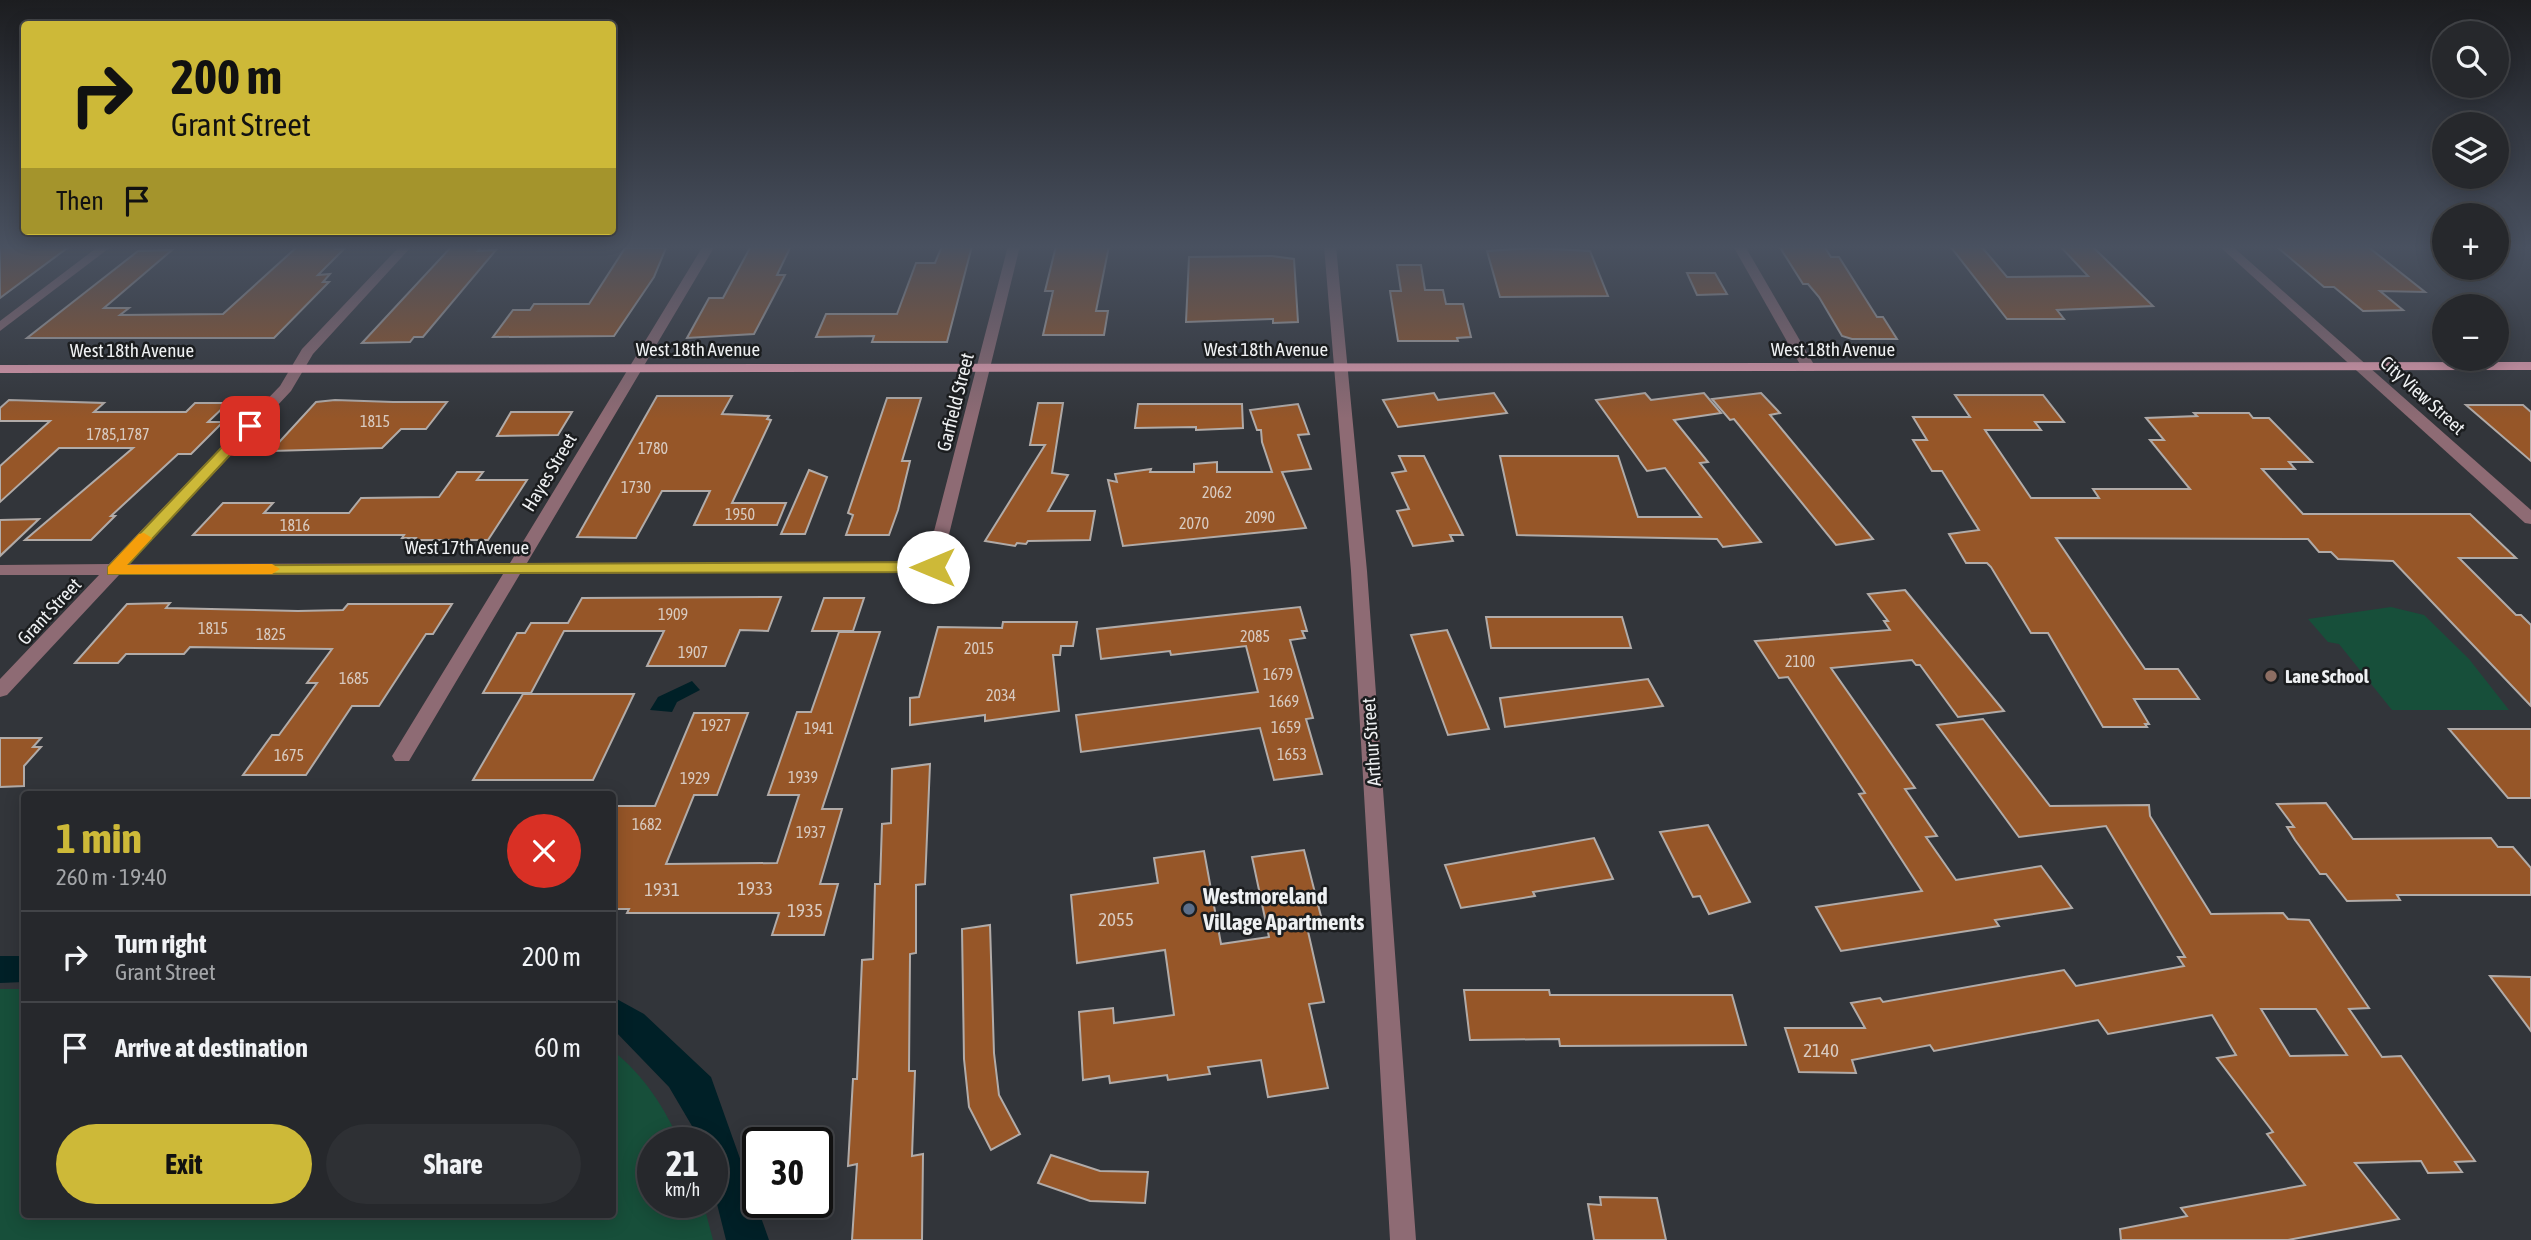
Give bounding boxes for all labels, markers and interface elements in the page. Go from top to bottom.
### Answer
map controls [2432,21,2509,371]
button: search [2432,21,2509,98]
text: 200 m [171,48,282,104]
icon: right [56,49,147,140]
text: Grant Street [171,106,311,143]
button: layers [2432,112,2509,189]
icon: arrive [118,182,156,220]
text: Then [56,186,104,216]
button: + [2432,203,2509,280]
button: − [2432,294,2509,371]
street label: West 18th Avenue [636,338,760,360]
street label: West 18th Avenue [1204,338,1328,360]
street label: West 18th Avenue [1771,338,1895,360]
street label: West 18th Avenue [70,339,194,361]
street label: Garfield Street [932,350,978,454]
street label: City View Street [2376,351,2470,439]
pin [220,396,280,456]
icon: arrive [231,407,269,445]
house number: 1815 [360,412,390,430]
house number: 1785,1787 [86,425,150,443]
street label: Hayes Street [517,429,581,515]
house number: 1780 [638,439,668,457]
house number: 1730 [621,478,651,496]
house number: 2062 [1202,483,1232,501]
house number: 1950 [725,505,755,523]
house number: 2090 [1245,508,1275,526]
house number: 2070 [1179,514,1209,532]
house number: 1816 [280,516,310,534]
position arrow [896,530,970,604]
street label: West 17th Avenue [405,536,529,558]
street label: Grant Street [13,573,85,649]
house number: 1909 [658,605,688,623]
house number: 1815 [198,619,228,637]
house number: 1825 [256,625,286,643]
house number: 2085 [1240,627,1270,645]
house number: 2015 [964,639,994,657]
house number: 1907 [678,643,708,661]
house number: 2100 [1785,652,1815,670]
house number: 1679 [1263,665,1293,683]
place label: Lane School [2285,665,2370,687]
marker: Lane School [2263,668,2279,684]
house number: 1685 [339,669,369,687]
house number: 2034 [986,686,1016,704]
house number: 1669 [1269,692,1299,710]
street label: Arthur Street [1357,697,1385,787]
house number: 1927 [701,716,731,734]
house number: 1659 [1271,718,1301,736]
house number: 1941 [804,719,834,737]
house number: 1653 [1277,745,1307,763]
house number: 1675 [274,746,304,764]
house number: 1939 [788,768,818,786]
house number: 1929 [680,769,710,787]
text: 1 min [56,814,142,862]
button: close [507,814,581,888]
house number: 1682 [632,815,662,833]
house number: 1937 [796,823,826,841]
text: 260 m · 19:40 [56,864,167,890]
house number: 1933 [737,877,773,899]
house number: 1931 [644,878,680,900]
place label: Westmoreland Village Apartments [1202,883,1364,935]
house number: 1935 [787,899,823,921]
marker: Westmoreland Village Apartments [1181,901,1197,917]
house number: 2055 [1098,908,1134,930]
text: Turn right [115,929,206,959]
icon: right [56,938,94,976]
text: 200 m [522,942,581,972]
text: Grant Street [115,959,216,985]
icon: arrive [56,1029,94,1067]
text: Arrive at destination [115,1033,308,1063]
text: 60 m [534,1033,581,1063]
house number: 2140 [1803,1039,1839,1061]
button: Exit [56,1124,312,1204]
button: Share [326,1124,581,1204]
speed limit sign: 30 [742,1127,833,1218]
text: 21 [666,1143,699,1183]
text: km/h [665,1179,700,1200]

